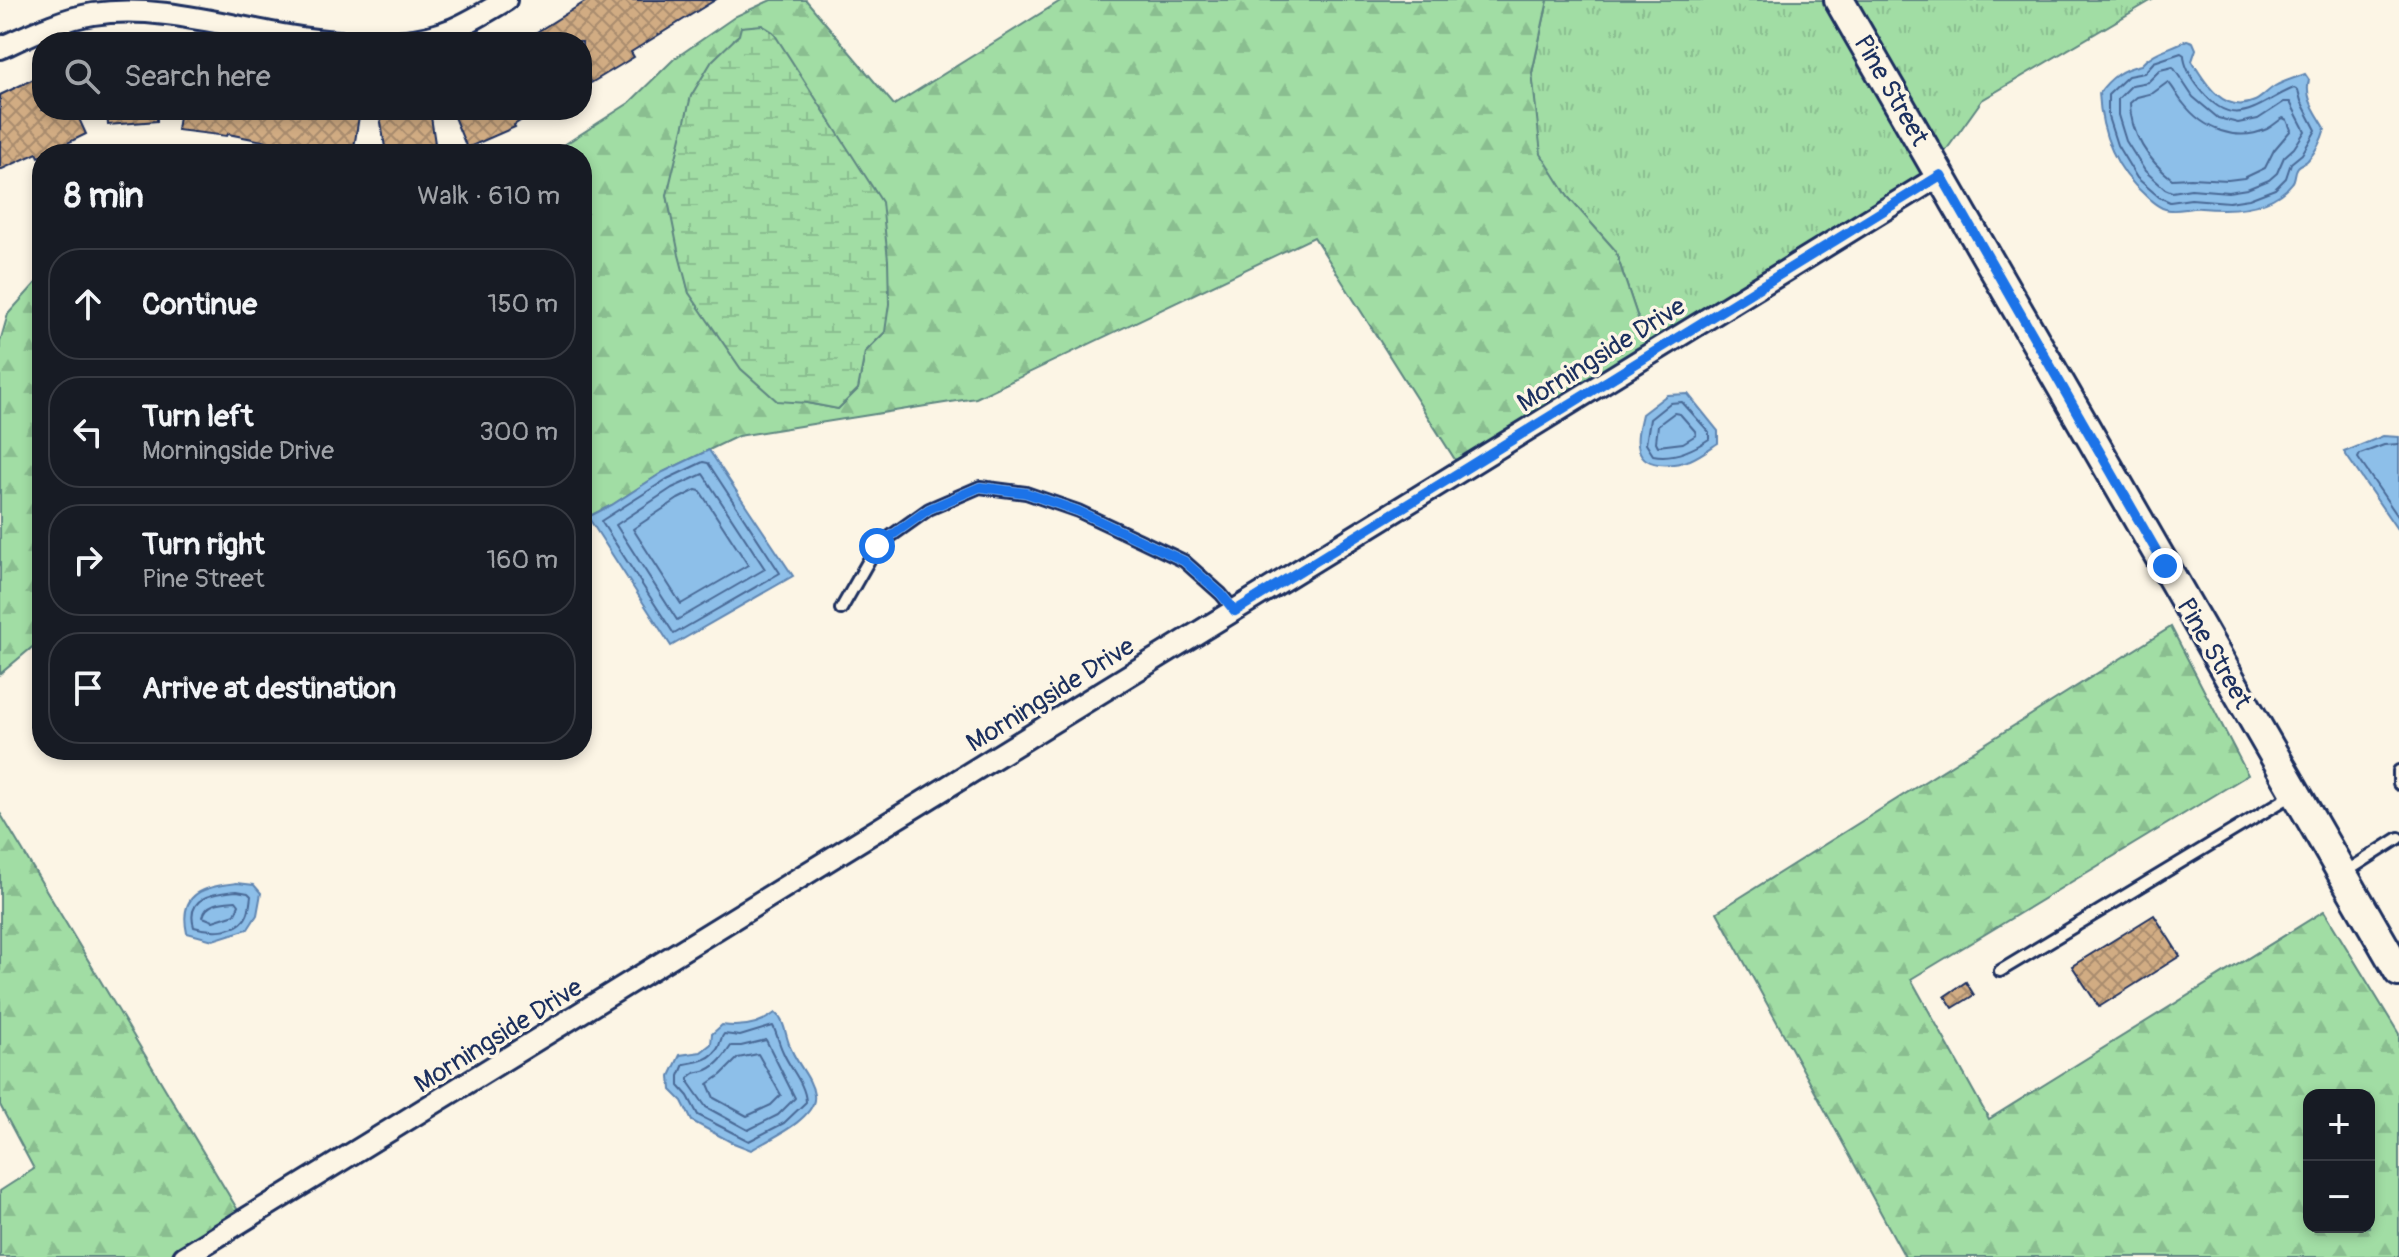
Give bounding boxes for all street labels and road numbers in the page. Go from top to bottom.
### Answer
street label: Pine Street [1847,29,1936,152]
street label: Morningside Drive [1512,290,1692,419]
street label: Pine Street [2170,592,2259,715]
street label: Morningside Drive [961,630,1141,759]
street label: Morningside Drive [409,971,589,1100]

